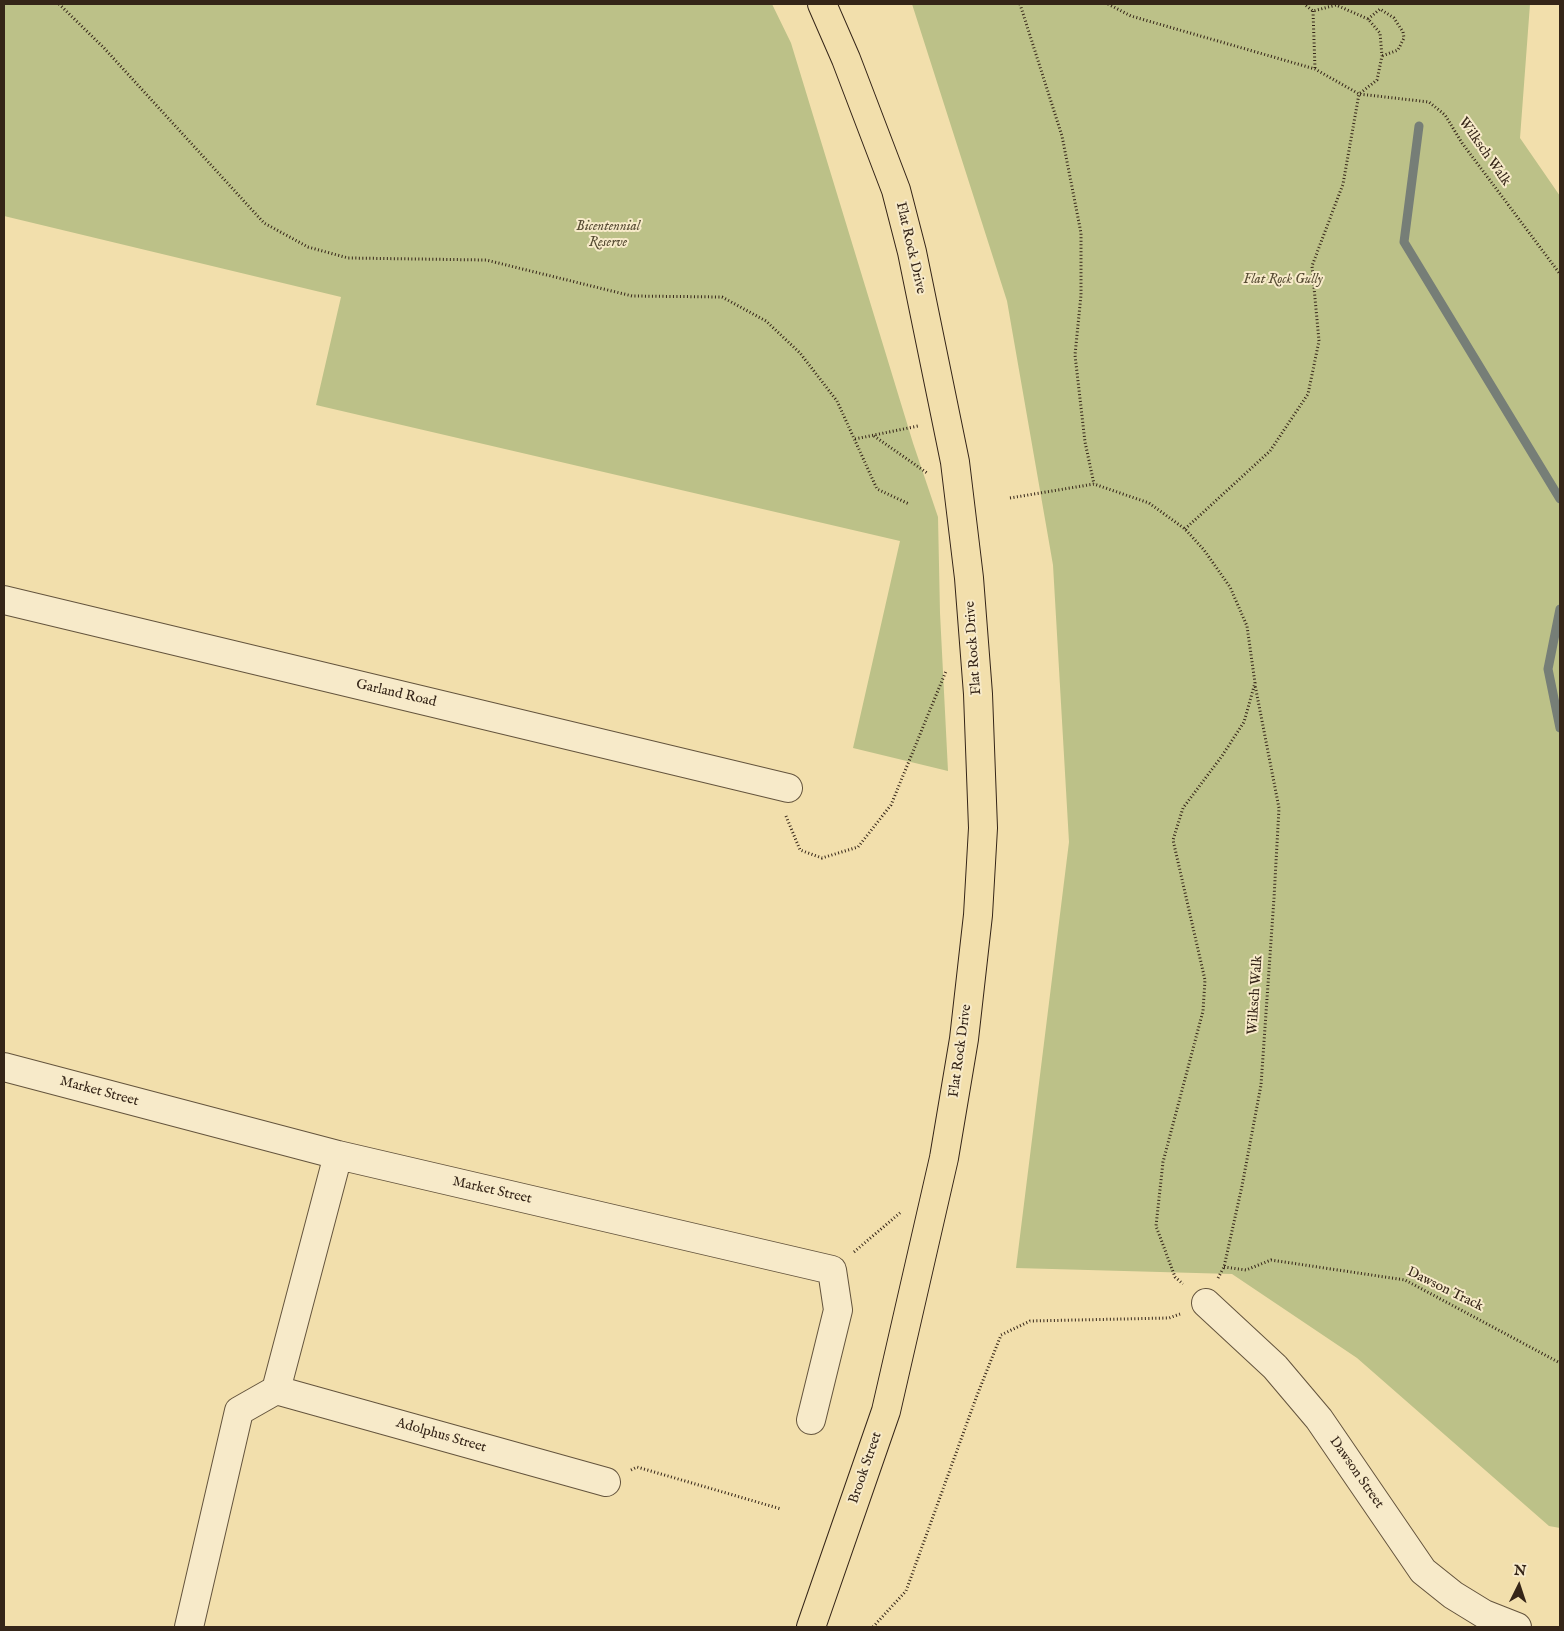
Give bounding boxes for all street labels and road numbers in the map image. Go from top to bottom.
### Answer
street label: Wilksch Walk [1454,115,1514,189]
street label: Flat Rock Drive [891,200,929,296]
street label: Flat Rock Drive [962,601,986,695]
street label: Garland Road [354,677,438,711]
street label: Wilksch Walk [1245,955,1267,1035]
street label: Flat Rock Drive [946,1003,976,1099]
street label: Market Street [58,1073,140,1111]
street label: Market Street [451,1174,533,1208]
street label: Dawson Track [1404,1264,1486,1316]
street label: Adolphus Street [394,1415,488,1457]
street label: Brook Street [846,1430,886,1506]
street label: Dawson Street [1325,1434,1387,1512]

